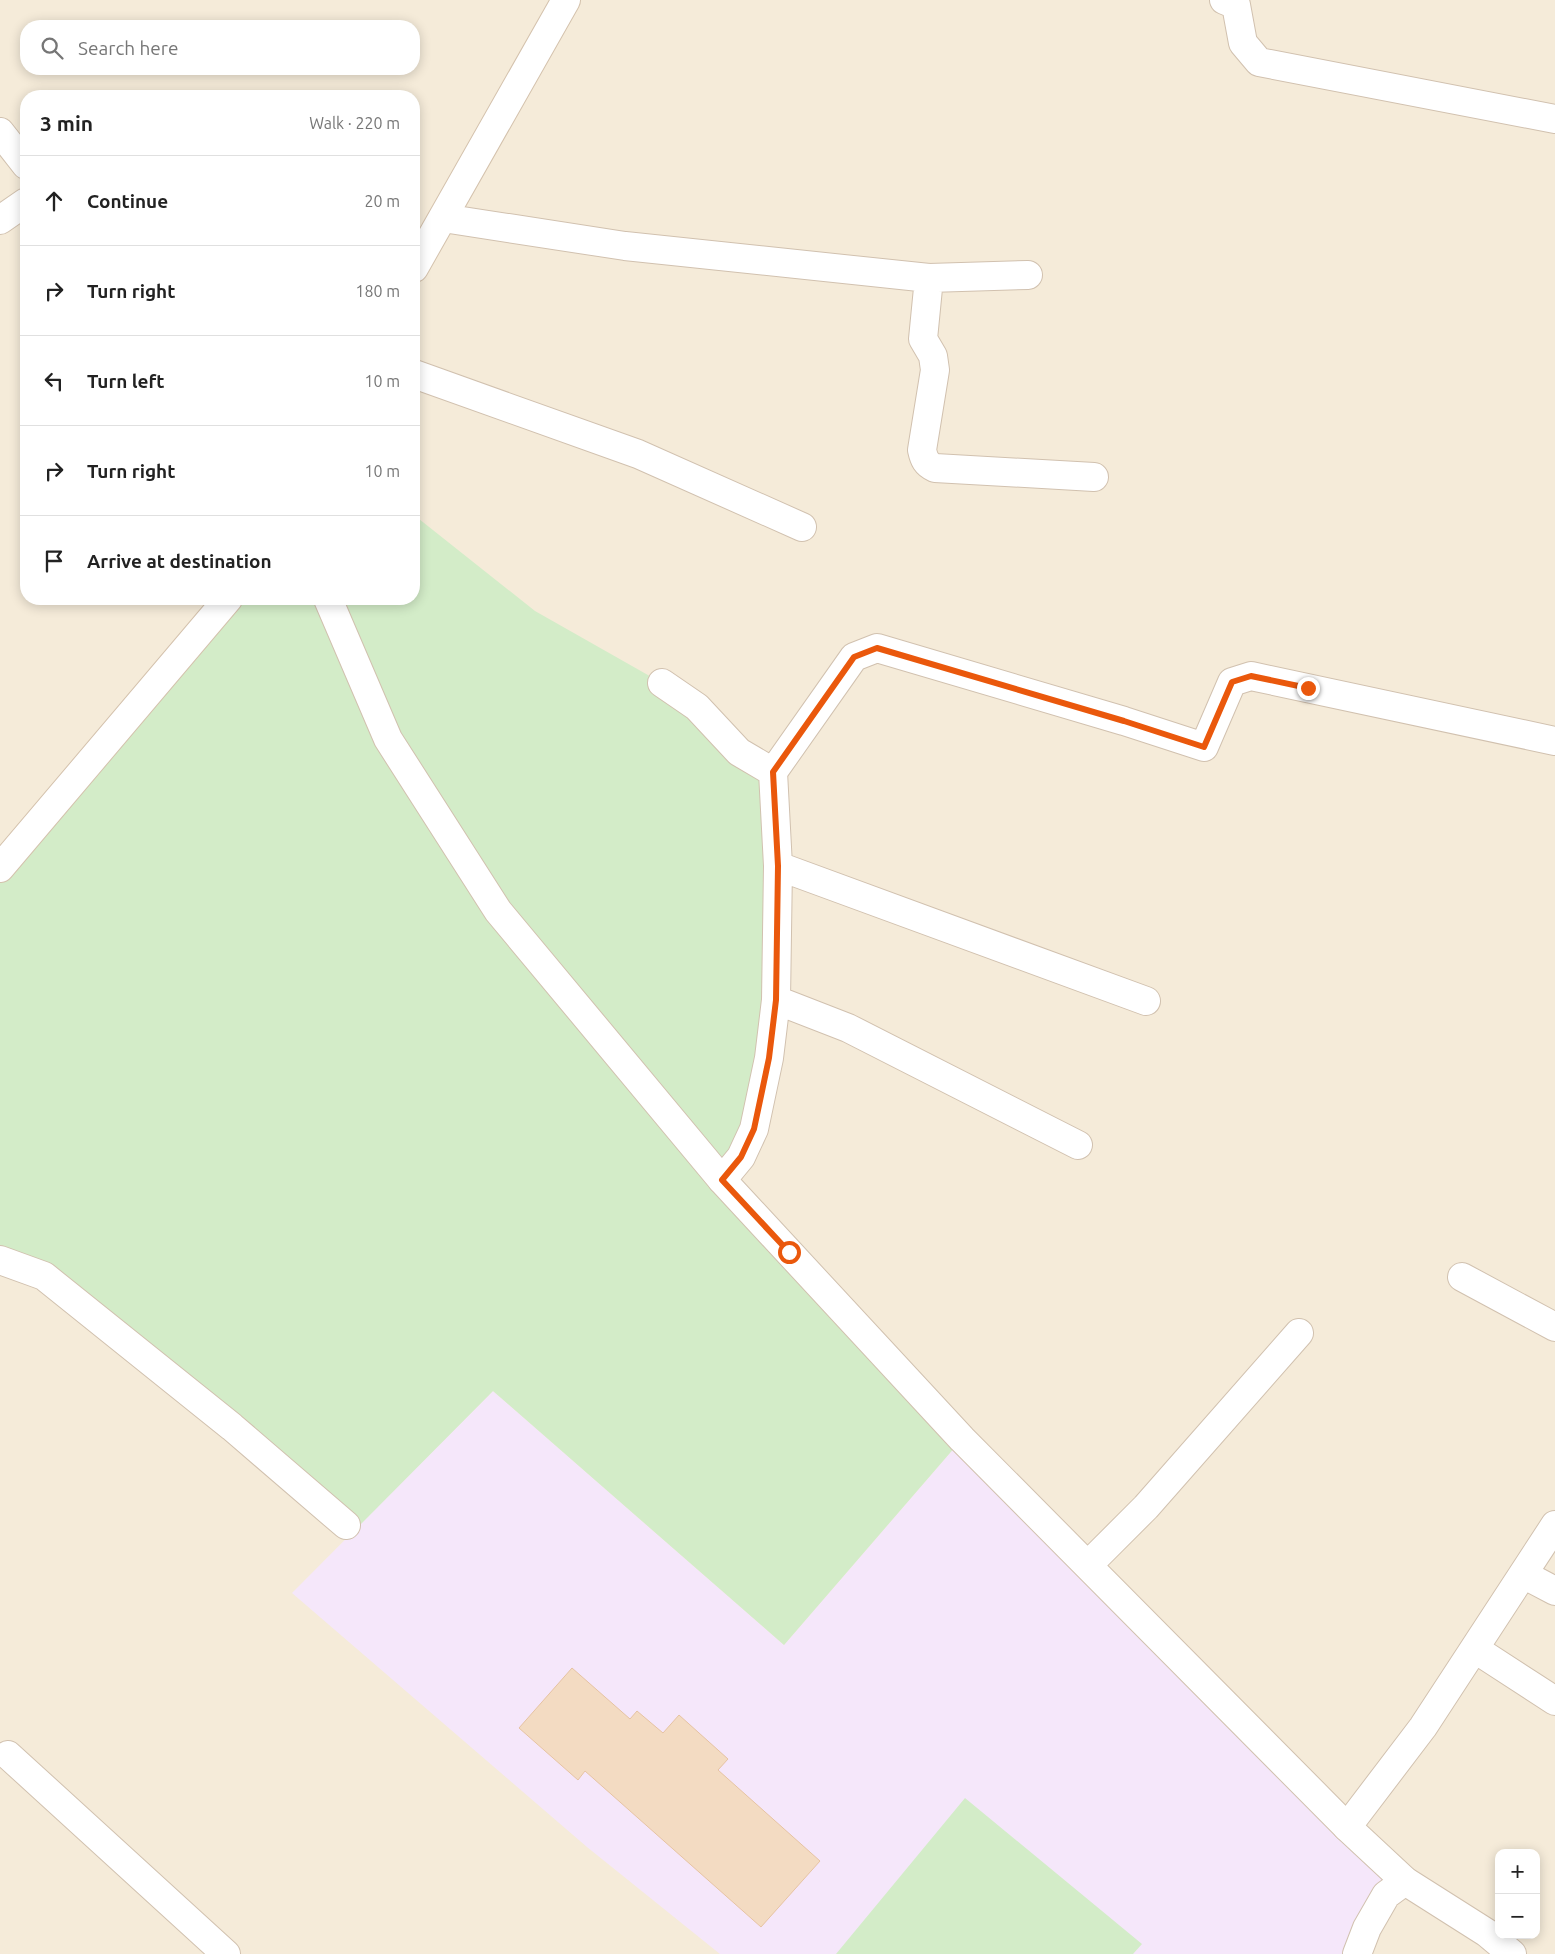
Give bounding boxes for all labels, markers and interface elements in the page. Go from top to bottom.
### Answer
search box [20,20,420,75]
icon: search [38,34,66,62]
text: Search here [78,37,178,59]
text: 3 min [40,111,93,135]
text: Walk · 220 m [309,114,400,132]
icon: ahead [40,187,68,215]
text: Continue [87,190,168,212]
text: 20 m [364,192,400,210]
icon: right [40,277,68,305]
text: Turn right [87,280,175,302]
text: 180 m [355,282,400,300]
icon: left [40,367,68,395]
text: Turn left [87,370,165,392]
text: 10 m [364,372,400,390]
icon: right [40,457,68,485]
text: Turn right [87,460,175,482]
text: 10 m [364,462,400,480]
icon: arrive [40,547,68,575]
text: Arrive at destination [87,550,272,572]
route end [1297,677,1320,700]
route start [778,1241,801,1264]
map controls [1495,1849,1540,1939]
button: + [1495,1849,1540,1894]
button: − [1495,1894,1540,1939]

